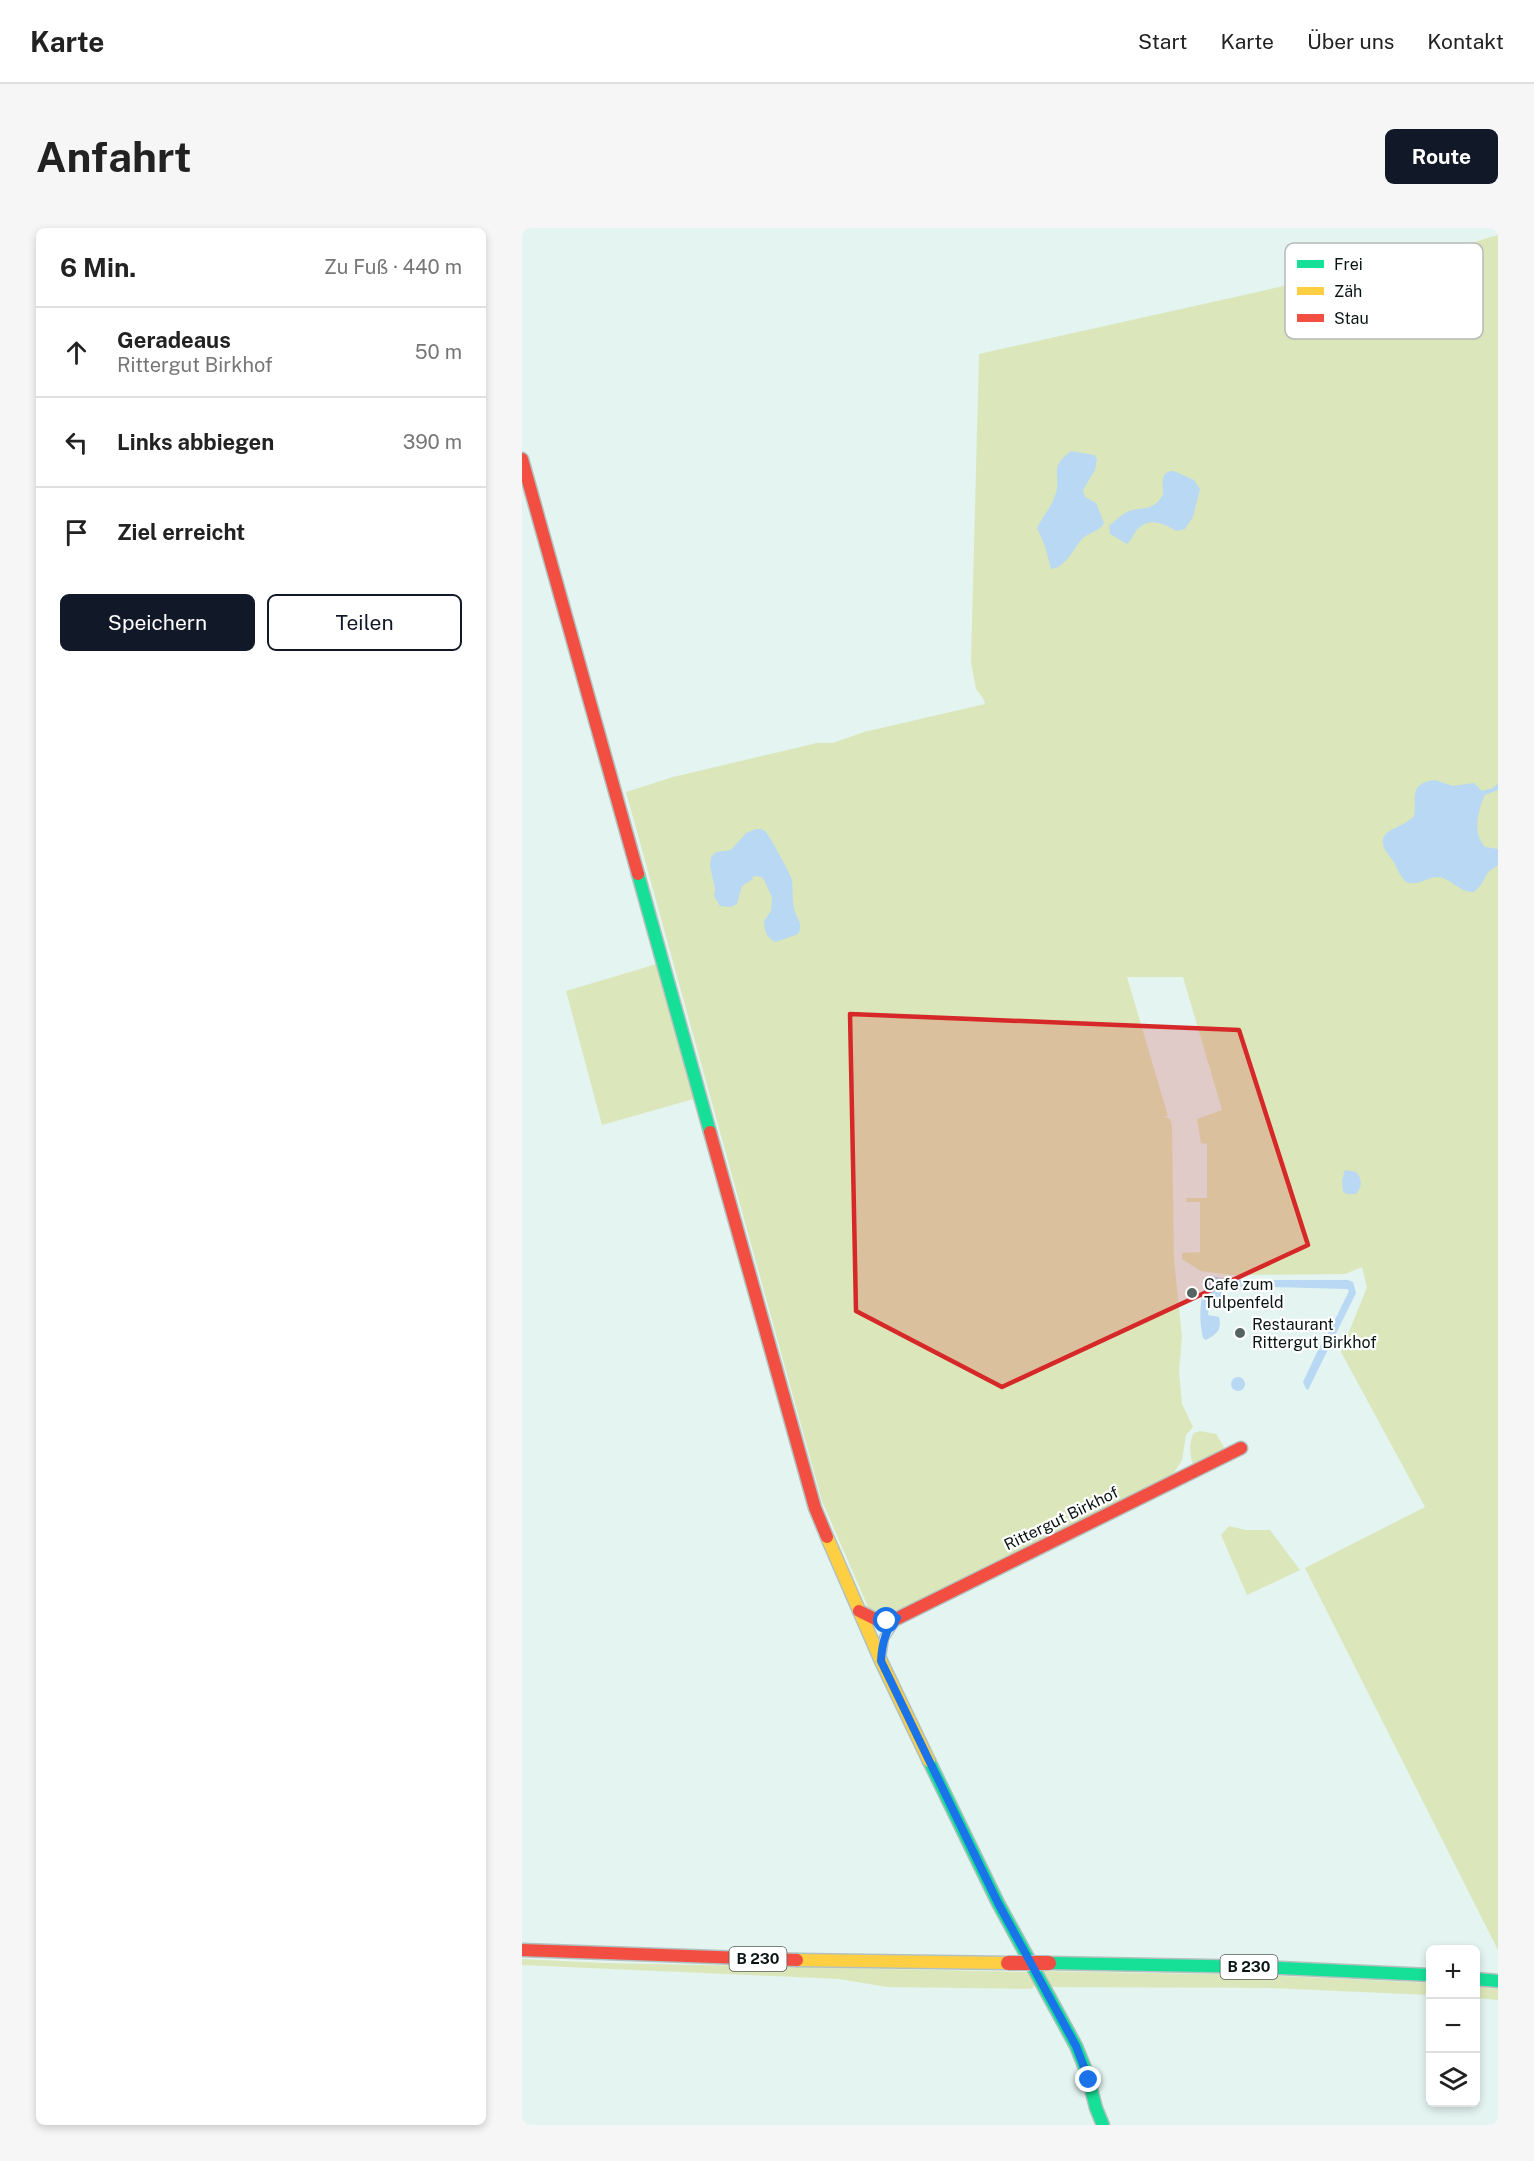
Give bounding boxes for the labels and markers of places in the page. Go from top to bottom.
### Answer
place label: Cafe zum Tulpenfeld [1204,1275,1284,1312]
marker: Cafe zum Tulpenfeld [1185,1286,1199,1300]
place label: Restaurant Rittergut Birkhof [1252,1315,1377,1352]
marker: Restaurant Rittergut Birkhof [1233,1326,1247,1340]

